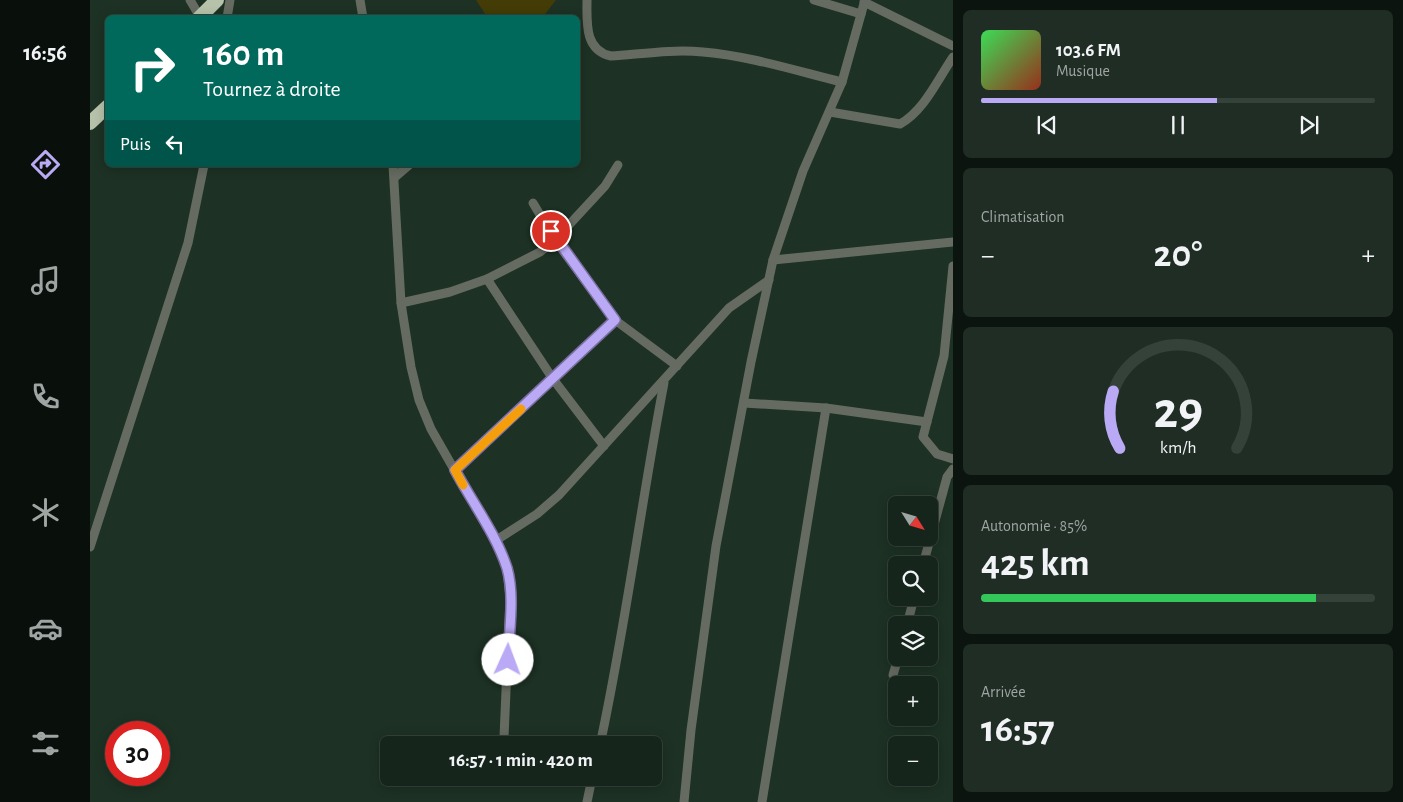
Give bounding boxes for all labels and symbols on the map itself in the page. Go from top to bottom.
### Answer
pin [530,210,572,252]
north arrow [888,496,938,546]
position arrow [481,633,533,685]
speed limit sign: 30 [105,721,170,786]

